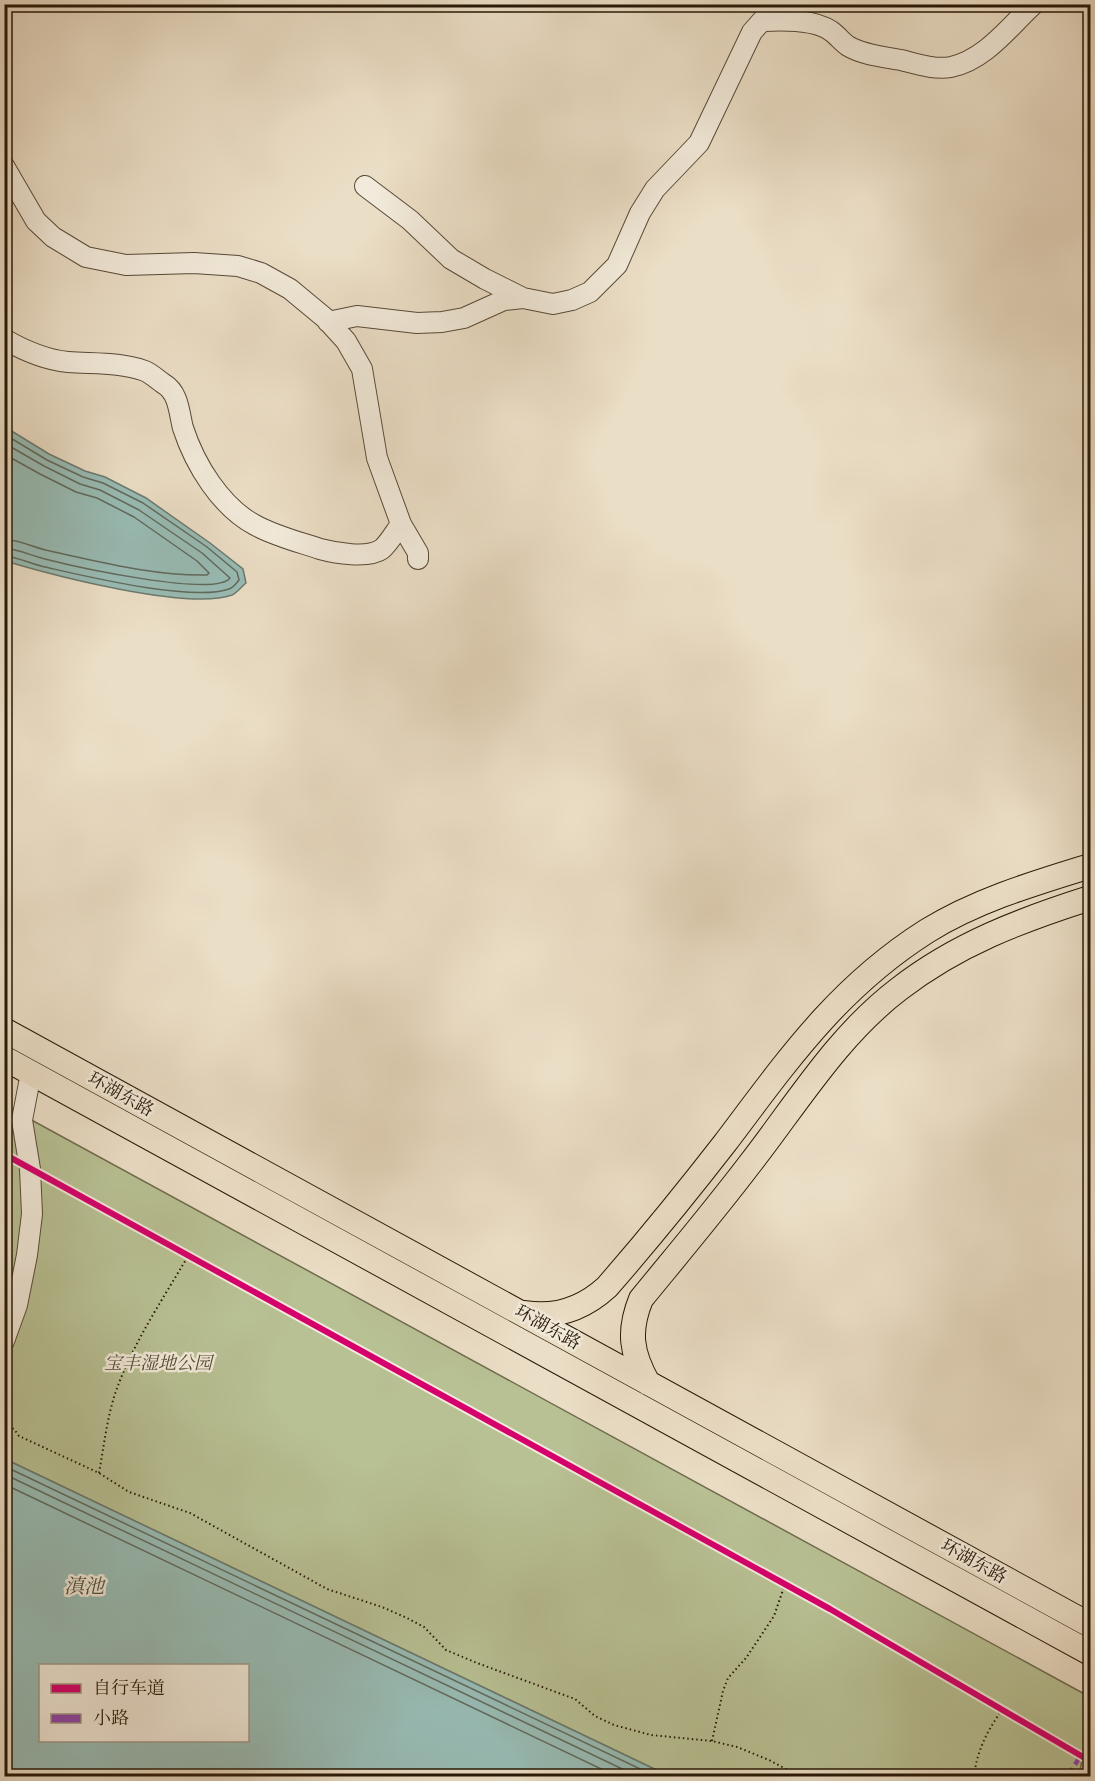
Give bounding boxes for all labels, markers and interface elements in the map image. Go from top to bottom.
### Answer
street label: 环湖东路 [83,1067,158,1124]
street label: 环湖东路 [510,1300,585,1357]
park label: 宝丰湿地公园 [104,1352,215,1377]
street label: 环湖东路 [936,1534,1011,1591]
water label: 滇池 [64,1574,106,1602]
legend [39,1664,249,1742]
text: 自行车道 [93,1677,165,1702]
text: 小路 [93,1707,129,1732]

